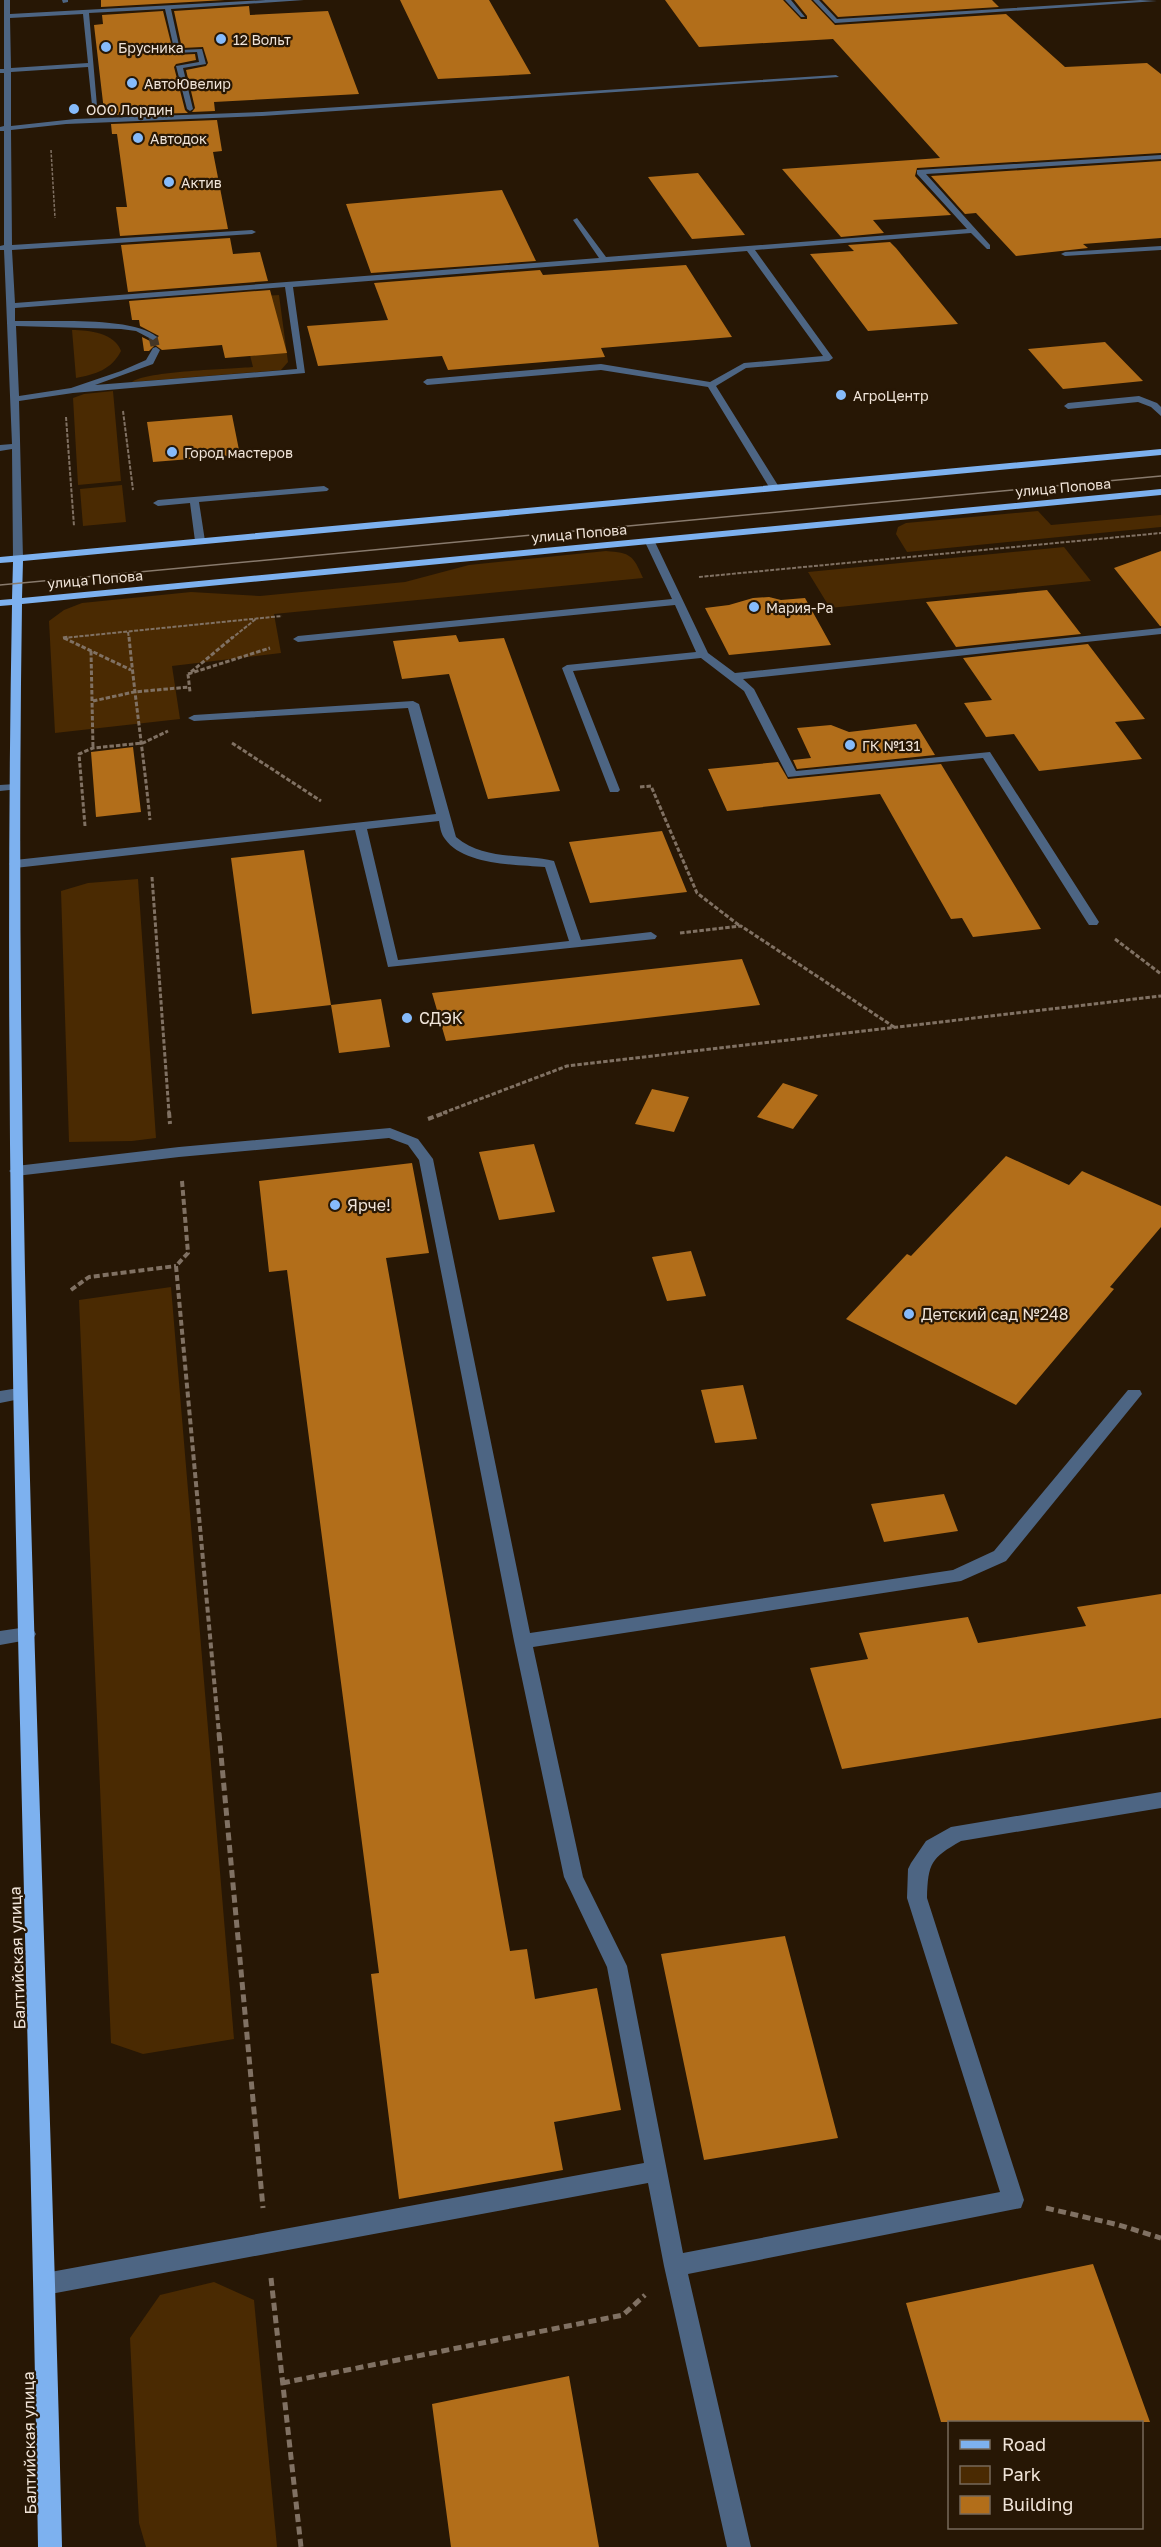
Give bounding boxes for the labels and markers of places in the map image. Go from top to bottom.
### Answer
place label: 12 Вольт [233,31,291,48]
marker: 12 Вольт [214,32,228,46]
place label: Брусника [118,39,184,56]
marker: Брусника [99,40,113,54]
place label: АвтоЮвелир [144,75,231,92]
marker: АвтоЮвелир [125,76,139,90]
place label: ООО Лордин [86,101,173,118]
marker: ООО Лордин [67,102,81,116]
place label: Автодок [150,130,207,147]
marker: Автодок [131,131,145,145]
place label: Актив [181,174,222,191]
marker: Актив [162,175,176,189]
place label: АгроЦентр [853,387,929,404]
marker: АгроЦентр [834,388,848,402]
place label: Город мастеров [184,444,293,461]
marker: Город мастеров [165,445,179,459]
place label: Мария-Ра [766,599,833,616]
marker: Мария-Ра [747,600,761,614]
place label: ГК №131 [862,737,920,754]
marker: ГК №131 [843,738,857,752]
place label: СДЭК [419,1008,463,1028]
marker: СДЭК [400,1011,414,1025]
place label: Ярче! [347,1195,391,1215]
marker: Ярче! [328,1198,342,1212]
place label: Детский сад №248 [921,1304,1069,1324]
marker: Детский сад №248 [902,1307,916,1321]

